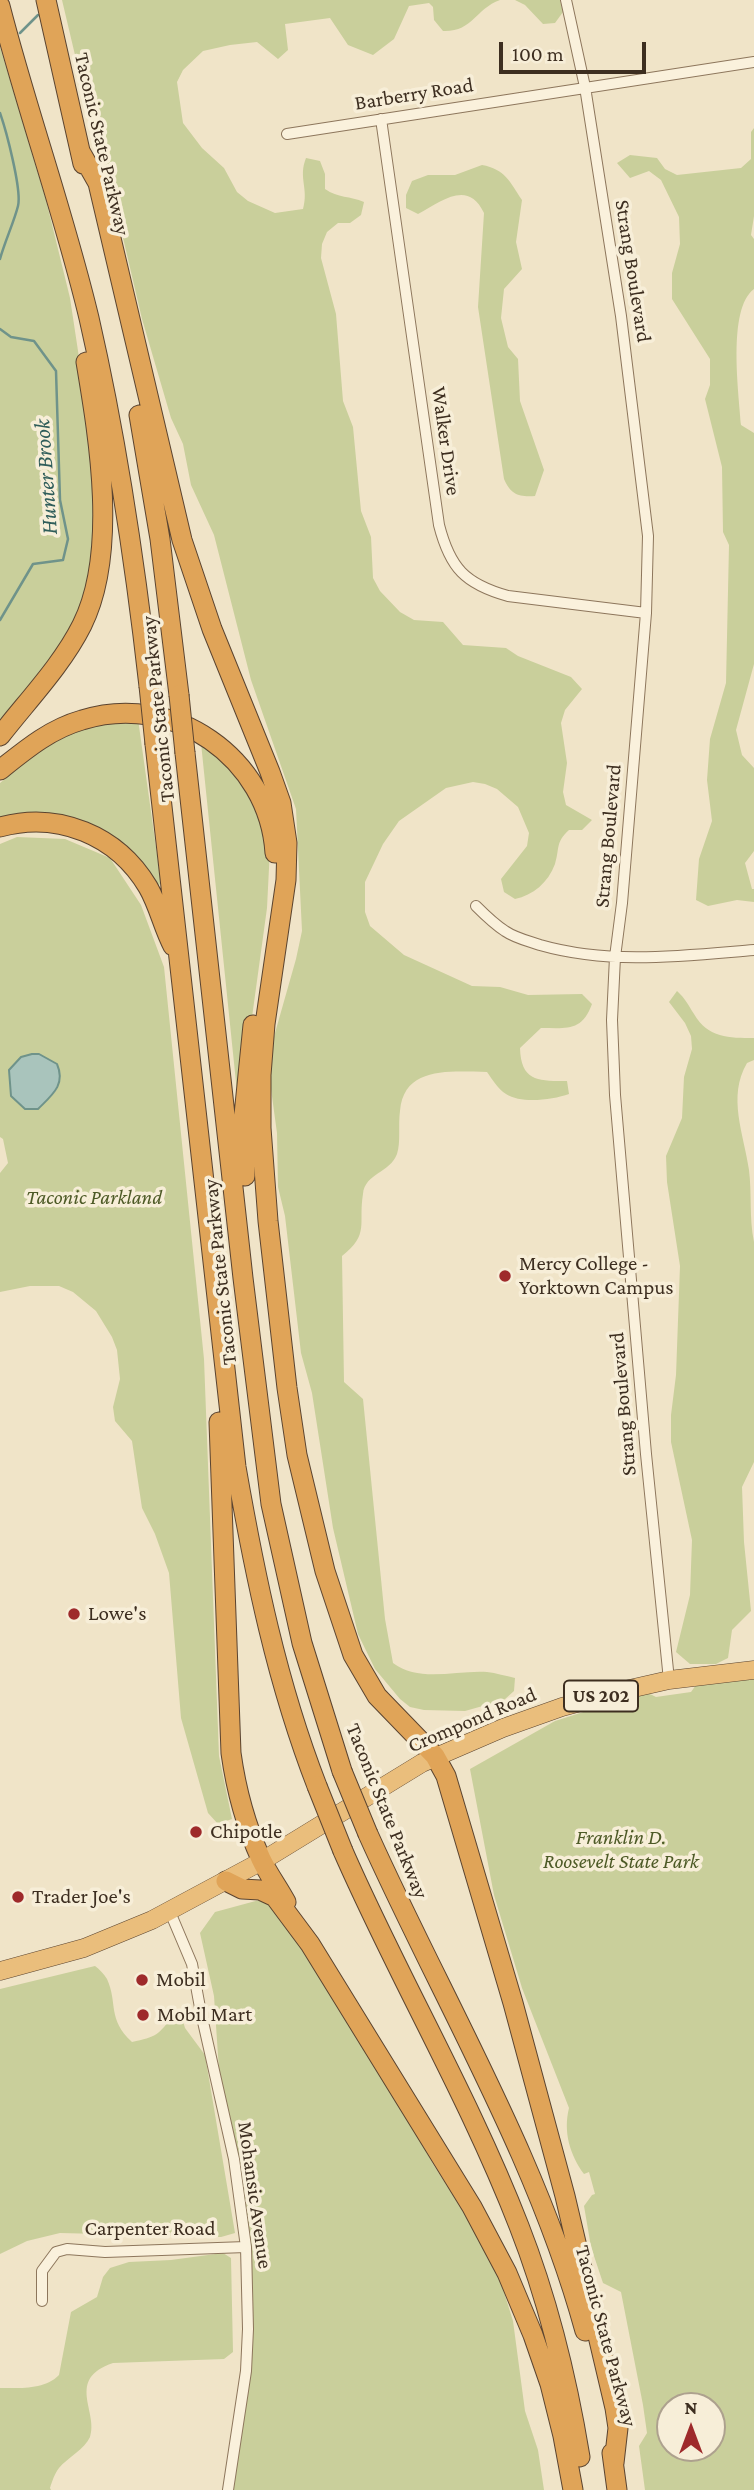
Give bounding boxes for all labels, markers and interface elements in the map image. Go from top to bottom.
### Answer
scale bar [502,28,649,72]
text: 100 m [512,42,564,66]
street label: Taconic State Parkway [69,50,135,238]
street label: Barberry Road [353,72,475,116]
street label: Strang Boulevard [609,198,657,344]
street label: Walker Drive [426,385,466,497]
water label: Hunter Brook [28,418,64,536]
street label: Taconic State Parkway [136,615,180,803]
street label: Strang Boulevard [589,763,627,909]
street label: Taconic State Parkway [198,1178,242,1366]
park label: Taconic Parkland [26,1185,162,1211]
place label: Mercy College - Yorktown Campus [519,1251,674,1301]
marker: Mercy College - Yorktown Campus [497,1268,513,1284]
street label: Strang Boulevard [604,1331,642,1477]
place label: Lowe's [88,1601,146,1627]
marker: Lowe's [66,1606,82,1622]
road number: US 202 [564,1680,638,1712]
street label: Crompond Road [404,1682,540,1758]
street label: Taconic State Parkway [340,1720,434,1902]
place label: Chipotle [210,1819,282,1845]
marker: Chipotle [188,1824,204,1840]
park label: Franklin D. Roosevelt State Park [543,1825,699,1875]
place label: Trader Joe's [32,1884,131,1910]
marker: Trader Joe's [10,1889,26,1905]
place label: Mobil [156,1967,206,1993]
marker: Mobil [134,1972,150,1988]
place label: Mobil Mart [157,2002,252,2028]
marker: Mobil Mart [135,2007,151,2023]
street label: Mohansic Avenue [232,2120,278,2270]
street label: Carpenter Road [84,2216,216,2242]
street label: Taconic State Parkway [570,2243,642,2429]
north arrow [656,2392,726,2462]
text: N [685,2397,697,2418]

